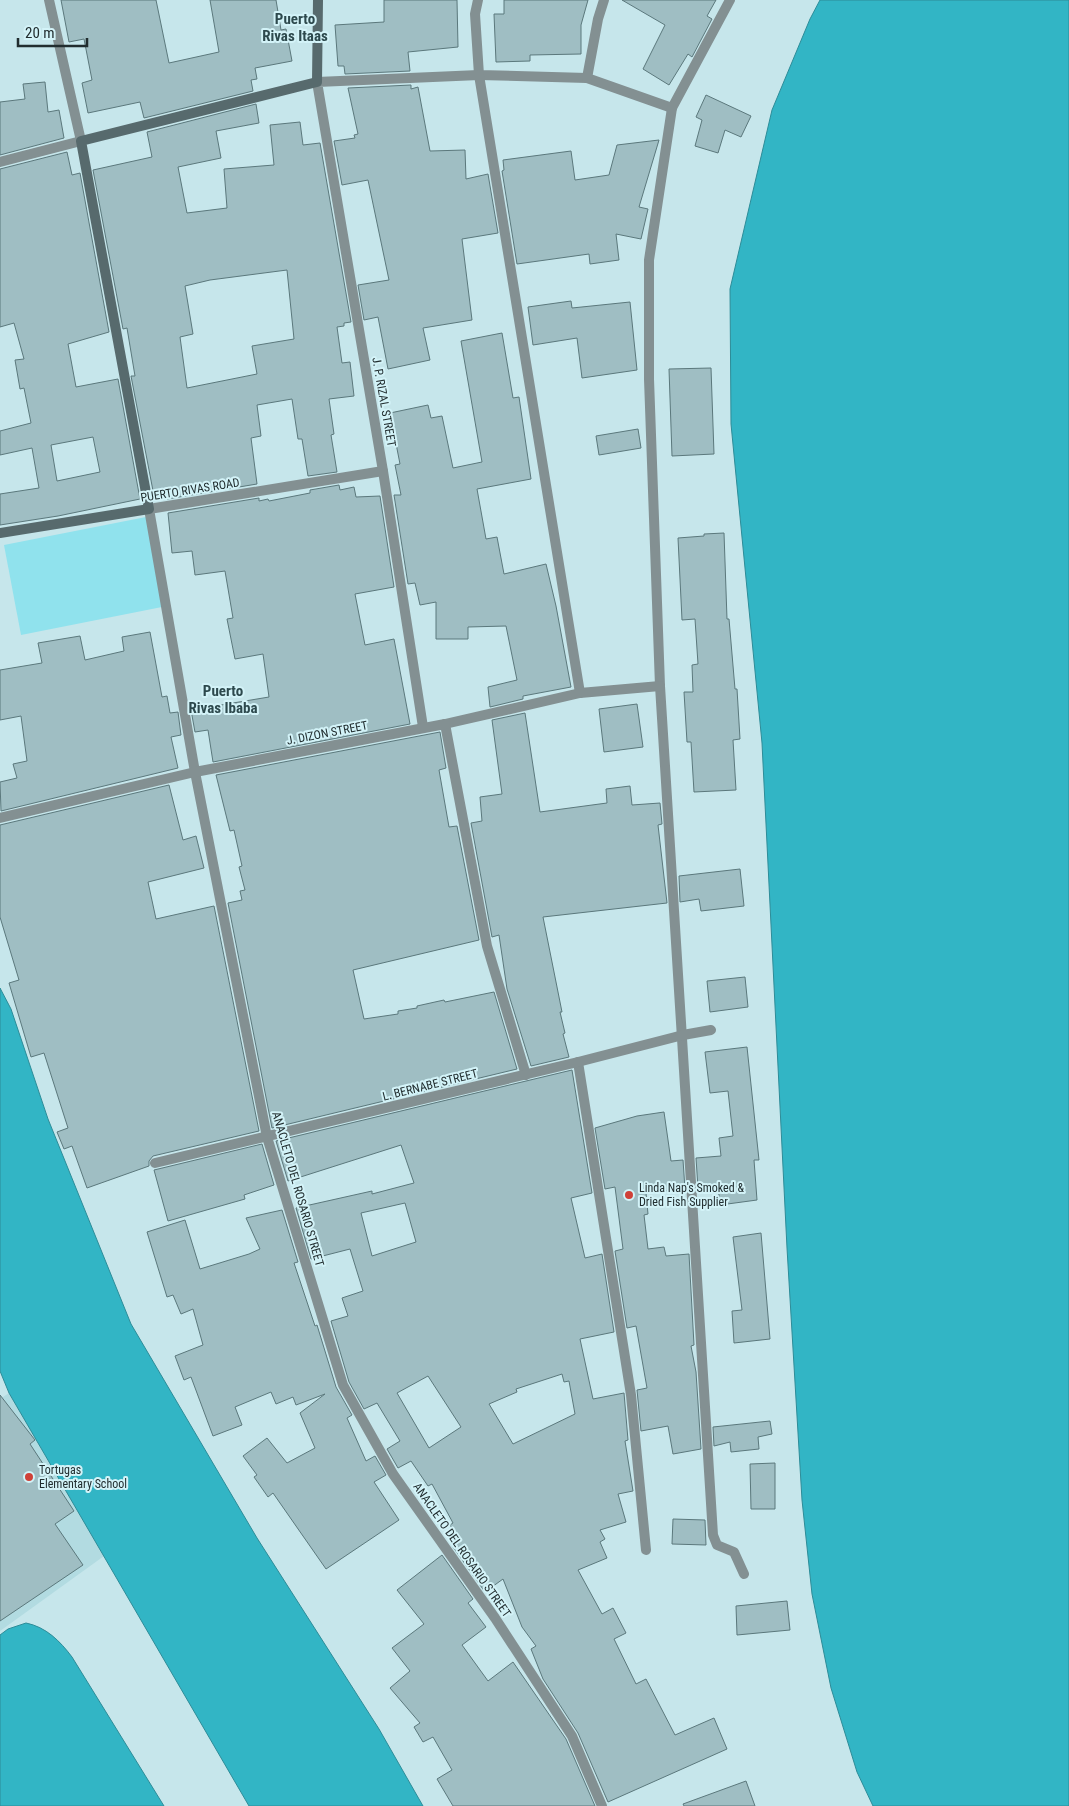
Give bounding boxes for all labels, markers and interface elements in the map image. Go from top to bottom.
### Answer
district label: Puerto Rivas Itaas [262,10,328,45]
scale bar [18,15,86,47]
text: 20 m [25,24,55,42]
street label: J. P. RIZAL STREET [369,356,399,448]
street label: PUERTO RIVAS ROAD [139,475,241,505]
district label: Puerto Rivas Ibaba [188,682,258,717]
street label: J. DIZON STREET [285,718,369,748]
street label: L. BERNABE STREET [381,1066,479,1104]
street label: ANACLETO DEL ROSARIO STREET [269,1110,327,1268]
place label: Linda Nap's Smoked & Dried Fish Supplier [639,1181,744,1209]
marker: Linda Nap's Smoked & Dried Fish Supplier [623,1189,635,1201]
place label: Tortugas Elementary School [39,1463,127,1491]
marker: Tortugas Elementary School [23,1471,35,1483]
street label: ANACLETO DEL ROSARIO STREET [410,1480,514,1620]

